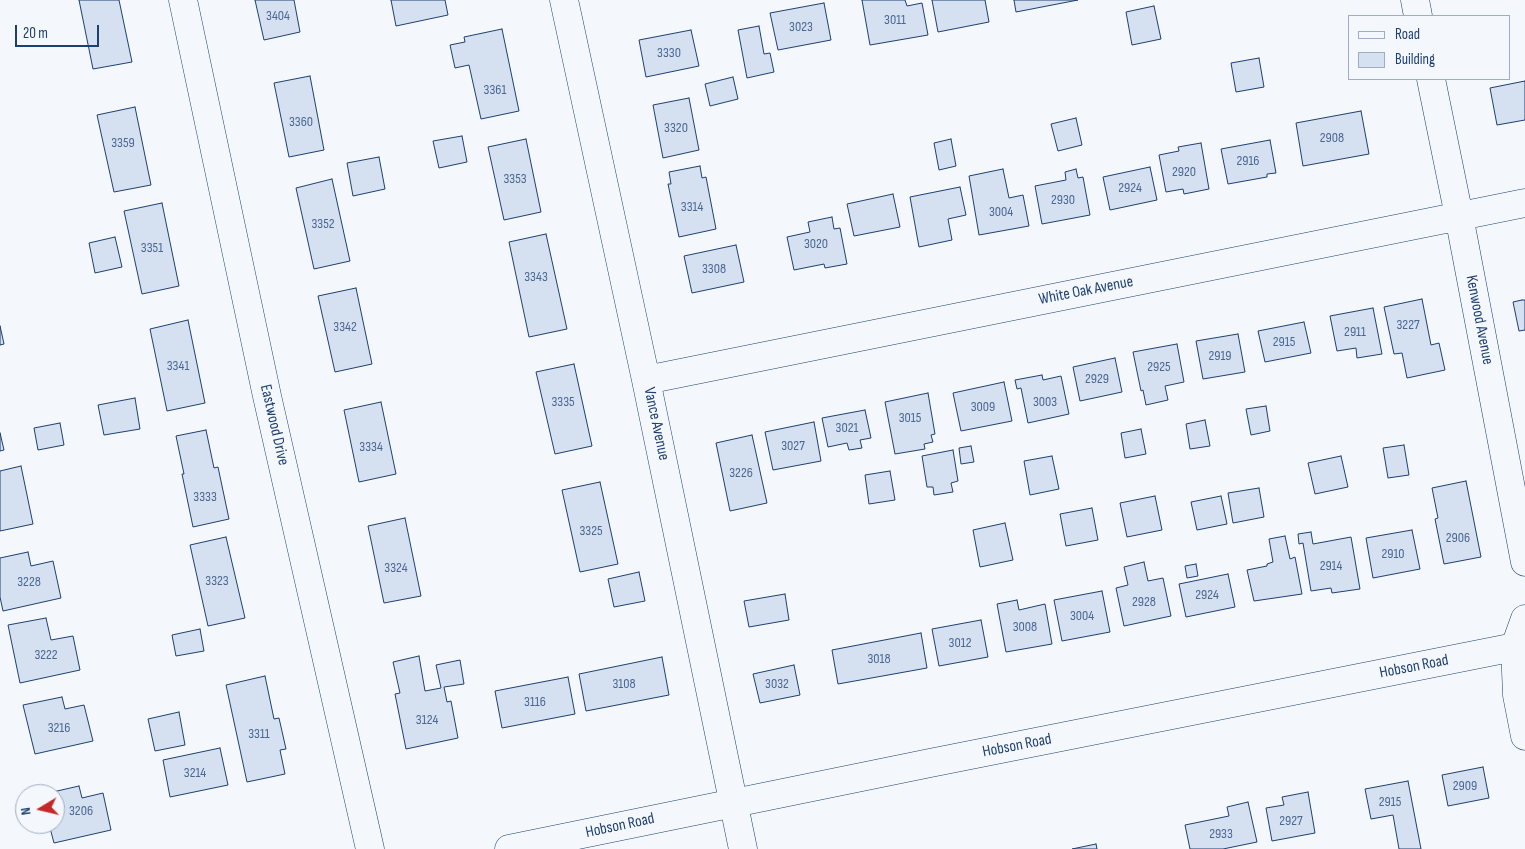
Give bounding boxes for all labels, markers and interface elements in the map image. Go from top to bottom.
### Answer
house number: 3404 [266,8,290,24]
house number: 3011 [884,12,906,28]
scale bar [18,15,101,47]
legend [1348,15,1510,80]
house number: 3023 [789,19,813,35]
text: 20 m [23,24,48,43]
text: Road [1395,25,1420,44]
house number: 3330 [657,45,681,61]
text: Building [1395,50,1435,69]
house number: 3361 [484,82,506,98]
house number: 3360 [289,114,313,130]
house number: 3320 [664,120,688,136]
house number: 2908 [1320,130,1344,146]
house number: 3359 [111,135,135,151]
house number: 2916 [1236,153,1260,169]
house number: 2920 [1172,164,1196,180]
house number: 3353 [503,171,527,187]
house number: 2924 [1118,180,1142,196]
house number: 2930 [1051,192,1075,208]
house number: 3314 [681,199,703,215]
house number: 3004 [989,204,1013,220]
house number: 3352 [311,216,335,232]
house number: 3020 [804,236,828,252]
house number: 3351 [141,240,163,256]
house number: 3308 [702,261,726,277]
house number: 3343 [524,269,548,285]
street label: White Oak Avenue [1037,272,1135,310]
street label: Kenwood Avenue [1461,274,1497,366]
house number: 3227 [1396,317,1420,333]
house number: 3342 [333,319,357,335]
house number: 2911 [1344,324,1366,340]
house number: 2915 [1273,334,1295,350]
house number: 2919 [1208,348,1232,364]
house number: 3341 [167,358,189,374]
house number: 2925 [1147,359,1171,375]
house number: 2929 [1085,371,1109,387]
street label: Eastwood Drive [255,383,293,467]
street label: Vance Avenue [639,386,673,462]
house number: 3335 [551,394,575,410]
house number: 3003 [1033,394,1057,410]
house number: 3009 [971,399,995,415]
house number: 3015 [899,410,921,426]
house number: 3021 [836,420,858,436]
house number: 3027 [781,438,805,454]
house number: 3334 [359,439,383,455]
house number: 3226 [729,465,753,481]
house number: 3333 [193,489,217,505]
house number: 3325 [579,523,603,539]
house number: 2906 [1446,530,1470,546]
house number: 2910 [1381,546,1405,562]
house number: 2914 [1320,558,1342,574]
house number: 3324 [384,560,408,576]
house number: 3323 [205,573,229,589]
house number: 3228 [17,574,41,590]
house number: 2924 [1195,587,1219,603]
house number: 2928 [1132,594,1156,610]
house number: 3004 [1070,608,1094,624]
house number: 3008 [1013,619,1037,635]
house number: 3012 [949,635,971,651]
house number: 3222 [34,647,58,663]
house number: 3018 [867,651,891,667]
street label: Hobson Road [1378,651,1450,683]
house number: 3108 [612,676,636,692]
house number: 3032 [765,676,789,692]
house number: 3116 [524,694,546,710]
house number: 3124 [416,712,438,728]
house number: 3216 [48,720,70,736]
house number: 3311 [248,726,270,742]
street label: Hobson Road [981,730,1053,762]
house number: 3214 [184,765,206,781]
house number: 2909 [1453,778,1477,794]
north arrow [15,784,65,834]
house number: 2915 [1379,794,1401,810]
house number: 3206 [69,803,93,819]
text: N [17,806,35,816]
street label: Hobson Road [584,809,656,843]
house number: 2927 [1279,813,1303,829]
house number: 2933 [1209,826,1233,842]

